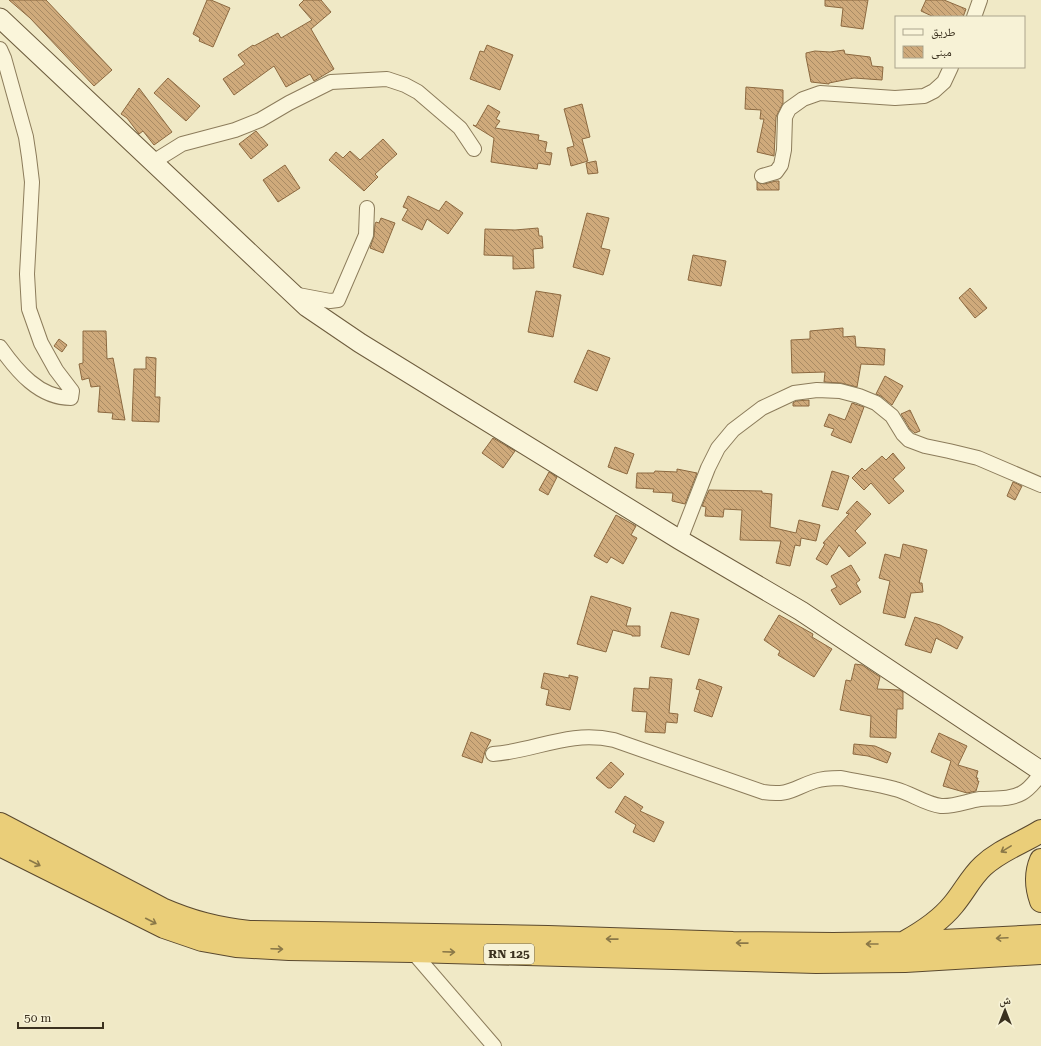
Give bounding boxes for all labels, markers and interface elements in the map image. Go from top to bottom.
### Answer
legend [895,16,1025,68]
text: طريق [931,25,956,39]
text: مبنى [931,45,952,59]
one-way arrow [1000,845,1012,853]
one-way arrow [28,860,40,867]
one-way arrow [145,918,157,925]
one-way arrow [996,934,1009,941]
one-way arrow [606,935,619,942]
one-way arrow [736,939,749,947]
one-way arrow [866,940,879,947]
road number: RN 125 [484,944,534,964]
one-way arrow [270,945,283,953]
one-way arrow [442,948,455,955]
north arrow [985,990,1025,1030]
text: ش [999,994,1011,1008]
scale bar [18,1004,103,1030]
text: 50 m [24,1011,51,1025]

